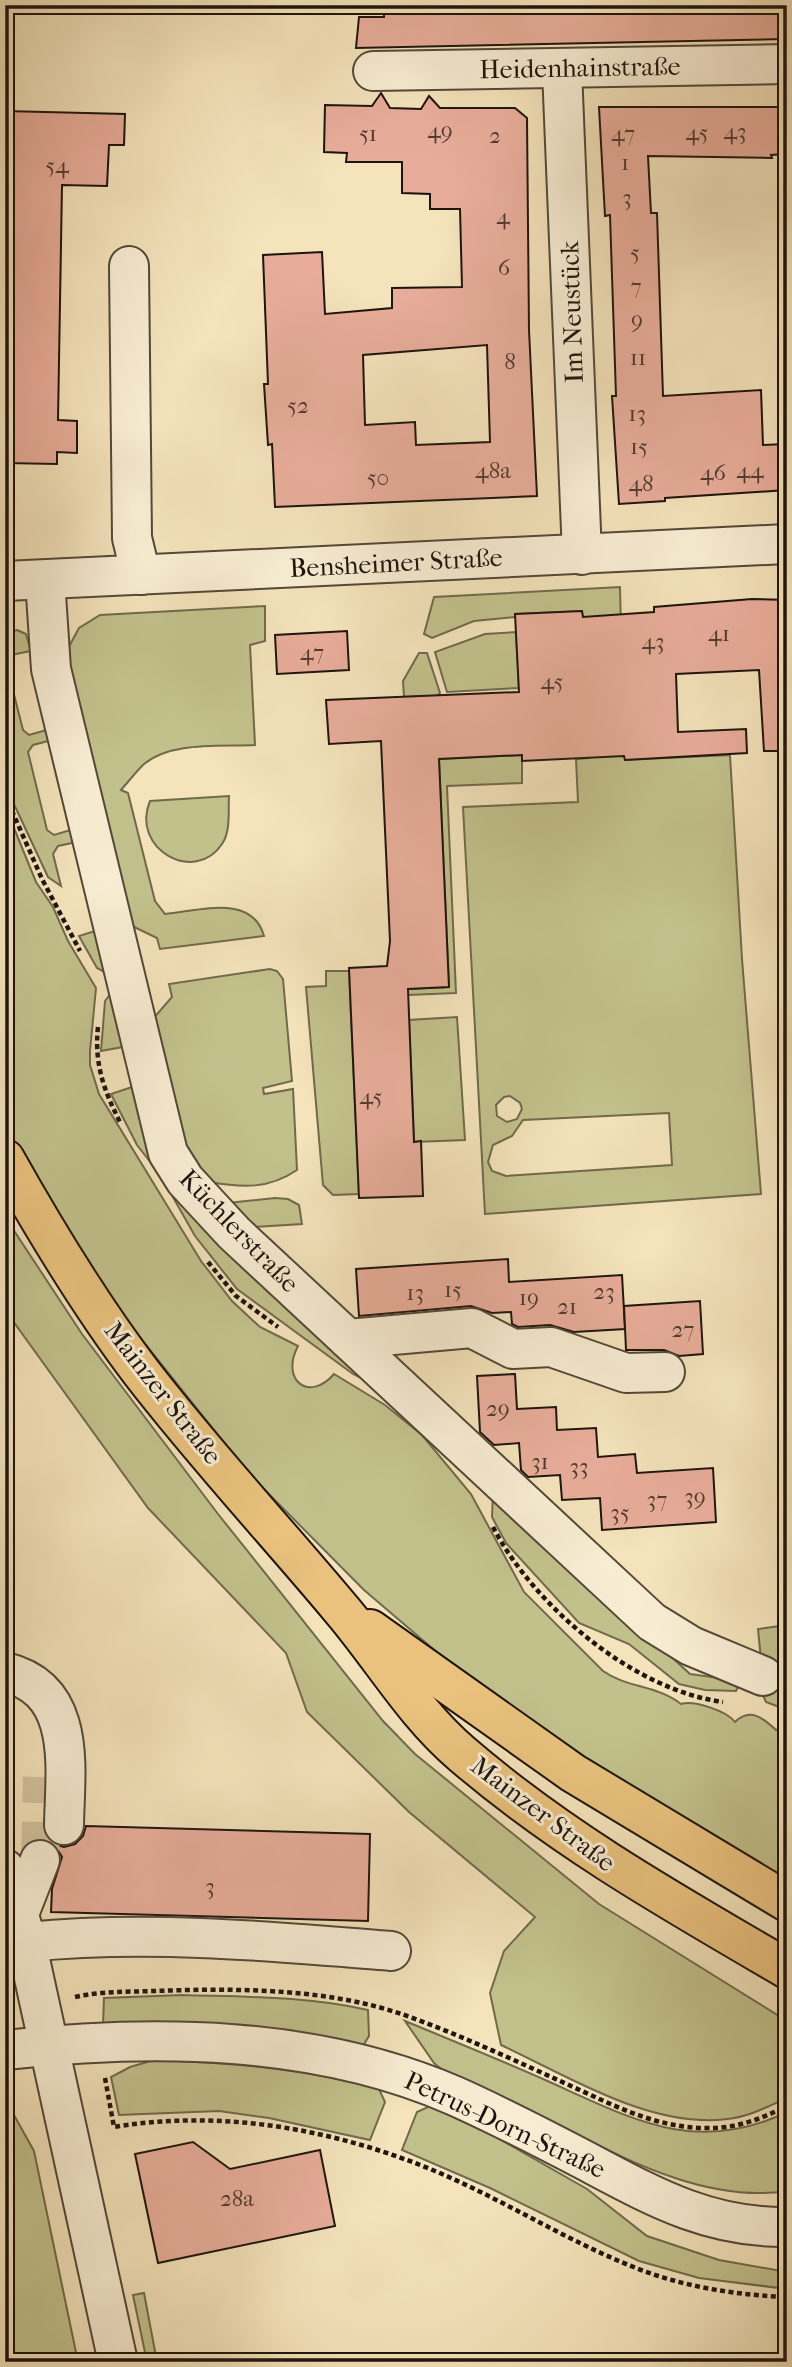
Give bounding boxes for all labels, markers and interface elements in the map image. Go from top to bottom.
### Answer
street label: Heidenhainstraße [479,51,681,85]
house number: 49 [427,117,453,144]
house number: 43 [723,118,747,145]
house number: 45 [686,119,709,146]
house number: 51 [359,120,377,147]
house number: 47 [611,120,635,147]
house number: 2 [489,122,501,149]
house number: 1 [621,149,629,176]
house number: 54 [45,152,70,179]
house number: 3 [622,184,632,211]
house number: 4 [496,203,511,230]
house number: 5 [630,239,640,266]
street label: Im Neustück [554,240,590,384]
house number: 6 [498,254,511,281]
house number: 7 [630,273,642,300]
house number: 9 [631,306,643,333]
house number: 11 [630,344,646,371]
house number: 8 [504,348,516,375]
house number: 52 [287,392,309,419]
house number: 13 [628,400,646,427]
house number: 15 [630,433,648,460]
house number: 48a [475,457,511,484]
house number: 44 [736,457,765,484]
house number: 46 [700,459,727,486]
house number: 50 [367,464,389,491]
house number: 48 [628,470,654,497]
street label: Bensheimer Straße [289,542,503,584]
house number: 41 [708,620,730,647]
house number: 43 [641,628,665,655]
house number: 47 [300,639,324,666]
house number: 45 [541,668,564,695]
house number: 45 [360,1083,383,1110]
street label: Küchlerstraße [173,1163,305,1299]
house number: 15 [444,1276,462,1303]
house number: 23 [593,1278,615,1305]
house number: 13 [406,1279,424,1306]
house number: 19 [519,1284,539,1311]
house number: 21 [557,1293,577,1320]
street label: Mainzer Straße [98,1315,228,1471]
house number: 27 [672,1316,694,1343]
house number: 29 [486,1395,510,1422]
house number: 31 [531,1448,549,1475]
house number: 33 [570,1453,588,1480]
house number: 39 [684,1483,706,1510]
house number: 37 [647,1486,667,1513]
house number: 35 [610,1499,630,1526]
street label: Mainzer Straße [465,1750,621,1878]
house number: 3 [205,1873,215,1900]
street label: Petrus-Dorn-Straße [400,2065,611,2185]
house number: 28a [220,2185,254,2212]

